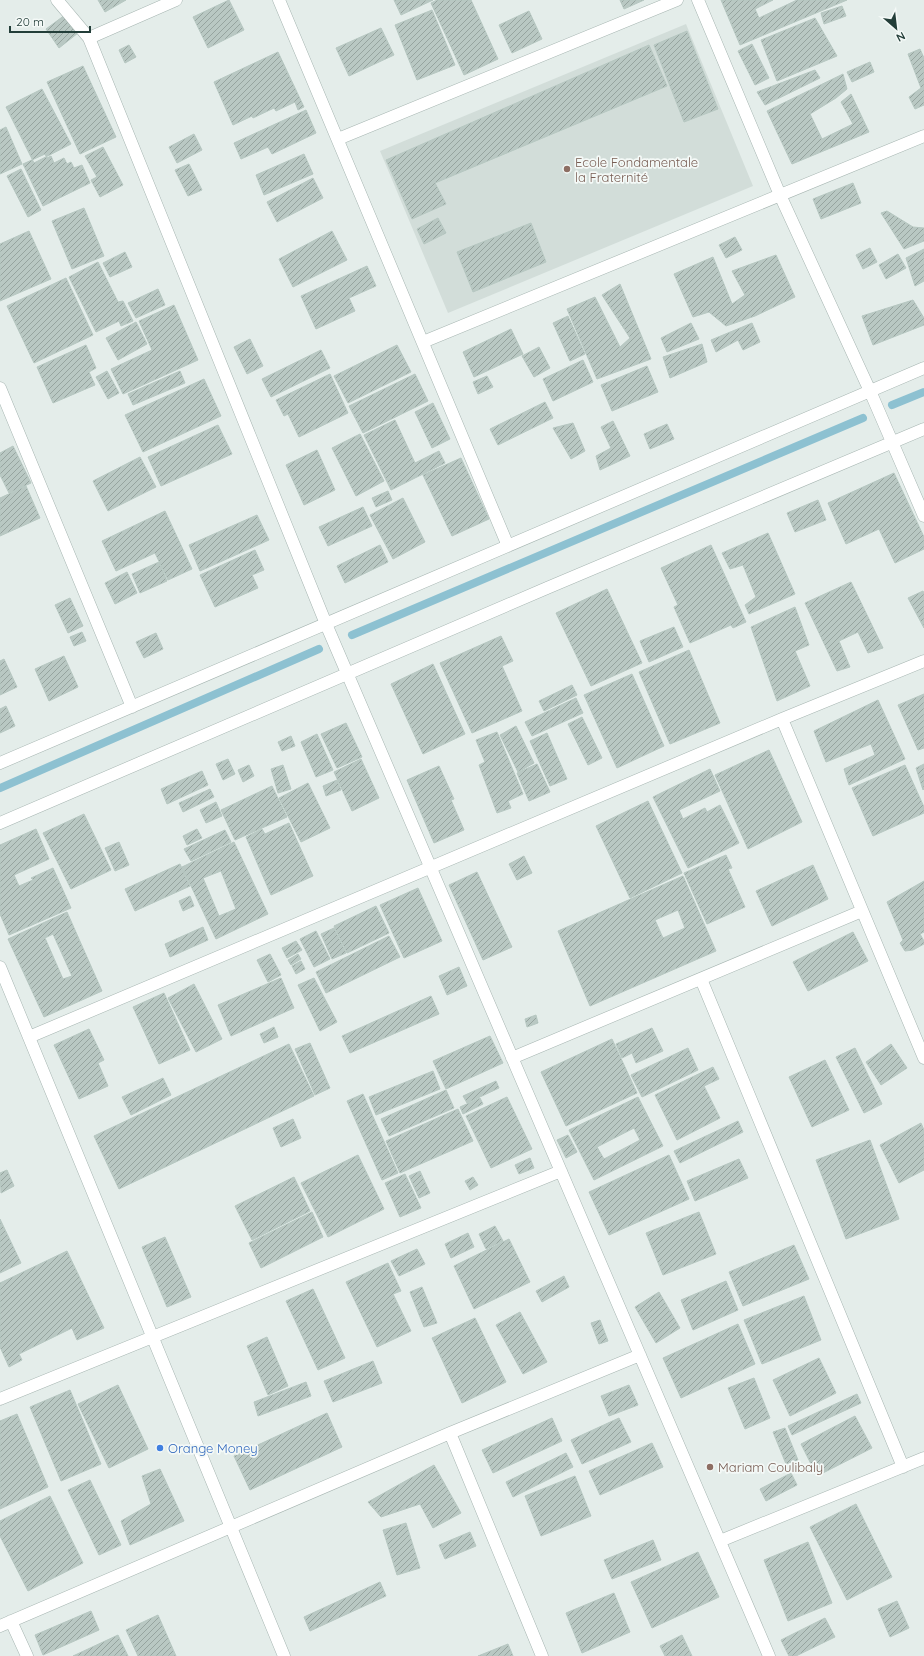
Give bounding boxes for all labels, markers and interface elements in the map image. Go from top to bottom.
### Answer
scale bar [10,8,90,34]
north arrow [876,8,916,48]
text: 20 m [16,14,44,29]
text: N [894,29,908,45]
place label: Ecole Fondamentale la Fraternité [575,154,698,185]
marker: Ecole Fondamentale la Fraternité [562,164,572,174]
place label: Orange Money [168,1440,258,1456]
marker: Orange Money [155,1443,165,1453]
place label: Mariam Coulibaly [718,1459,823,1475]
marker: Mariam Coulibaly [705,1462,715,1472]

